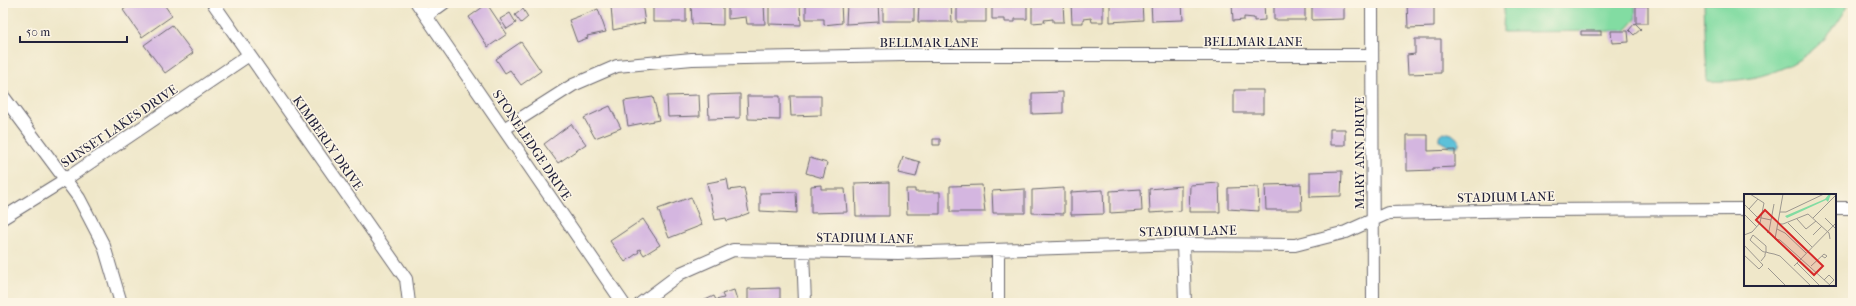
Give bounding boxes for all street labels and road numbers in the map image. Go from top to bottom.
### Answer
street label: BELLMAR LANE [1204,34,1302,49]
street label: BELLMAR LANE [880,35,978,50]
street label: SUNSET LAKES DRIVE [58,81,180,170]
street label: STONELEDGE DRIVE [490,87,575,203]
street label: KIMBERLY DRIVE [290,93,366,193]
street label: MARY ANN DRIVE [1352,97,1367,209]
street label: STADIUM LANE [1457,189,1555,205]
street label: STADIUM LANE [1139,223,1237,239]
street label: STADIUM LANE [816,230,914,246]

